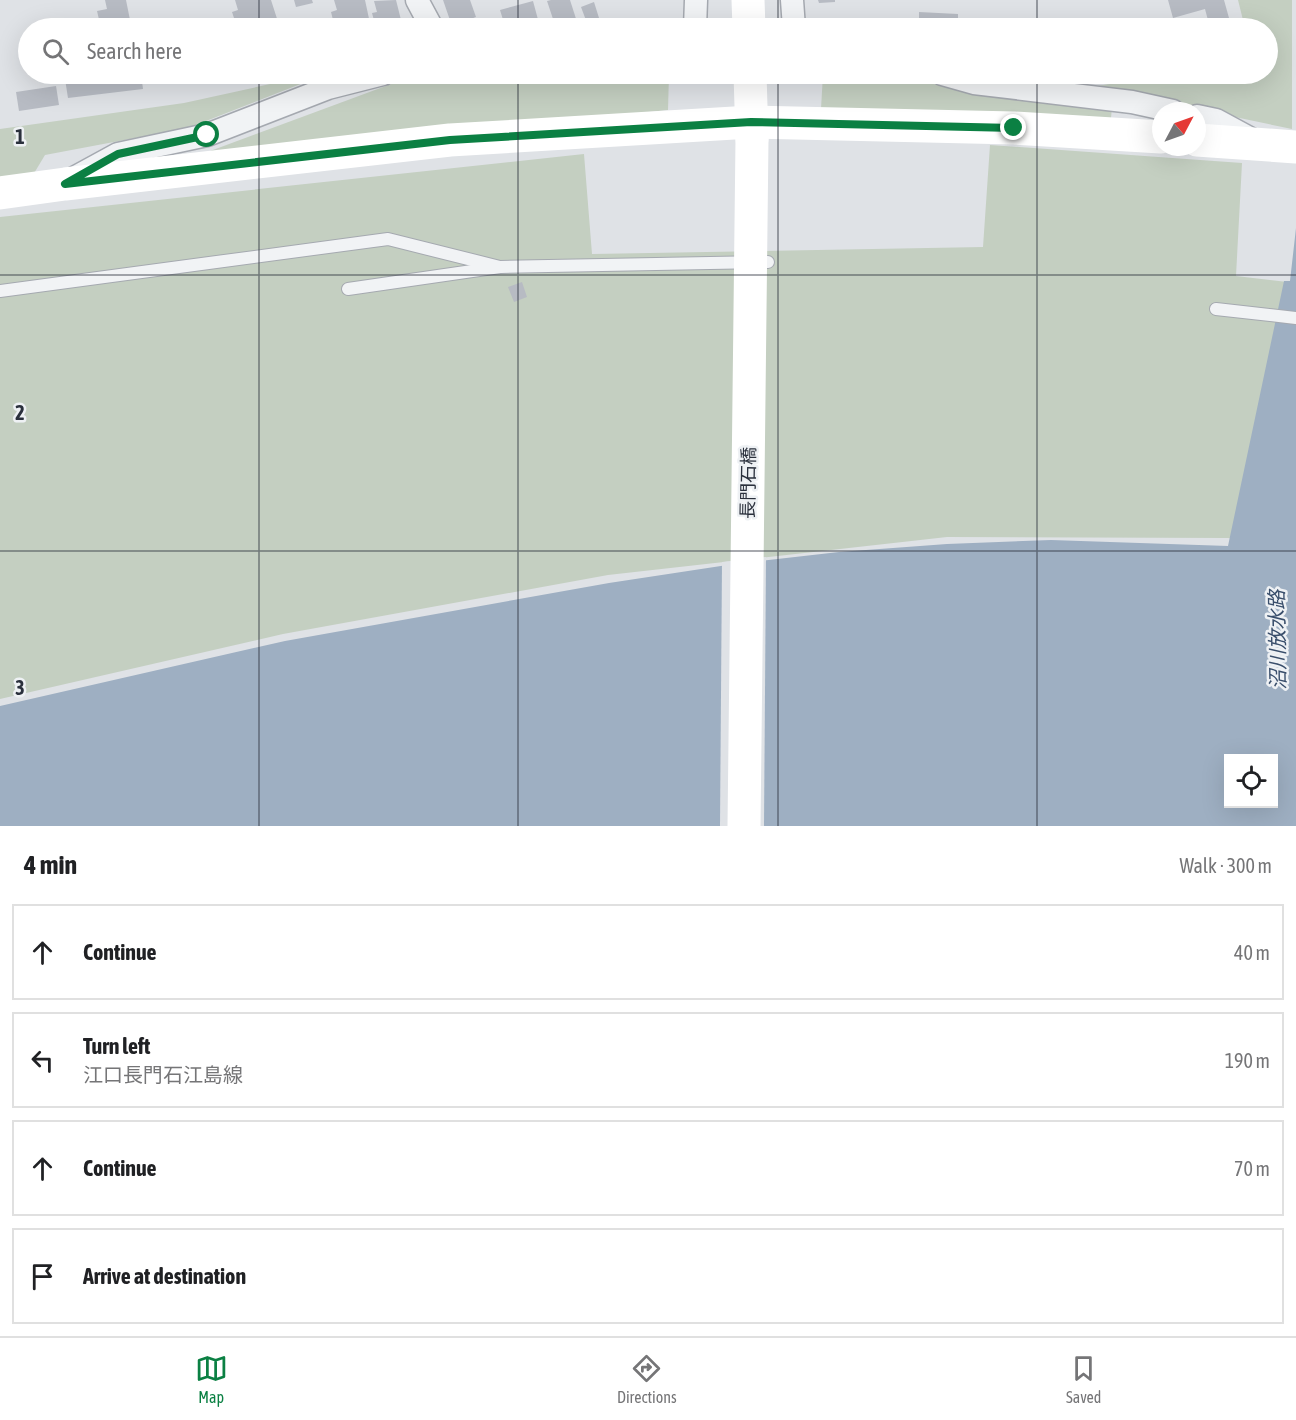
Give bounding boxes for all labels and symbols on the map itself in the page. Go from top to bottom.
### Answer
north arrow [1152,102,1206,156]
route end [1000,114,1026,140]
route start [193,121,219,147]
text: 1 [15,125,25,148]
text: 2 [15,401,25,424]
street label: 長門石橋 [737,447,759,519]
water label: 沼川放水路 [1265,588,1289,690]
text: 3 [15,676,25,699]

